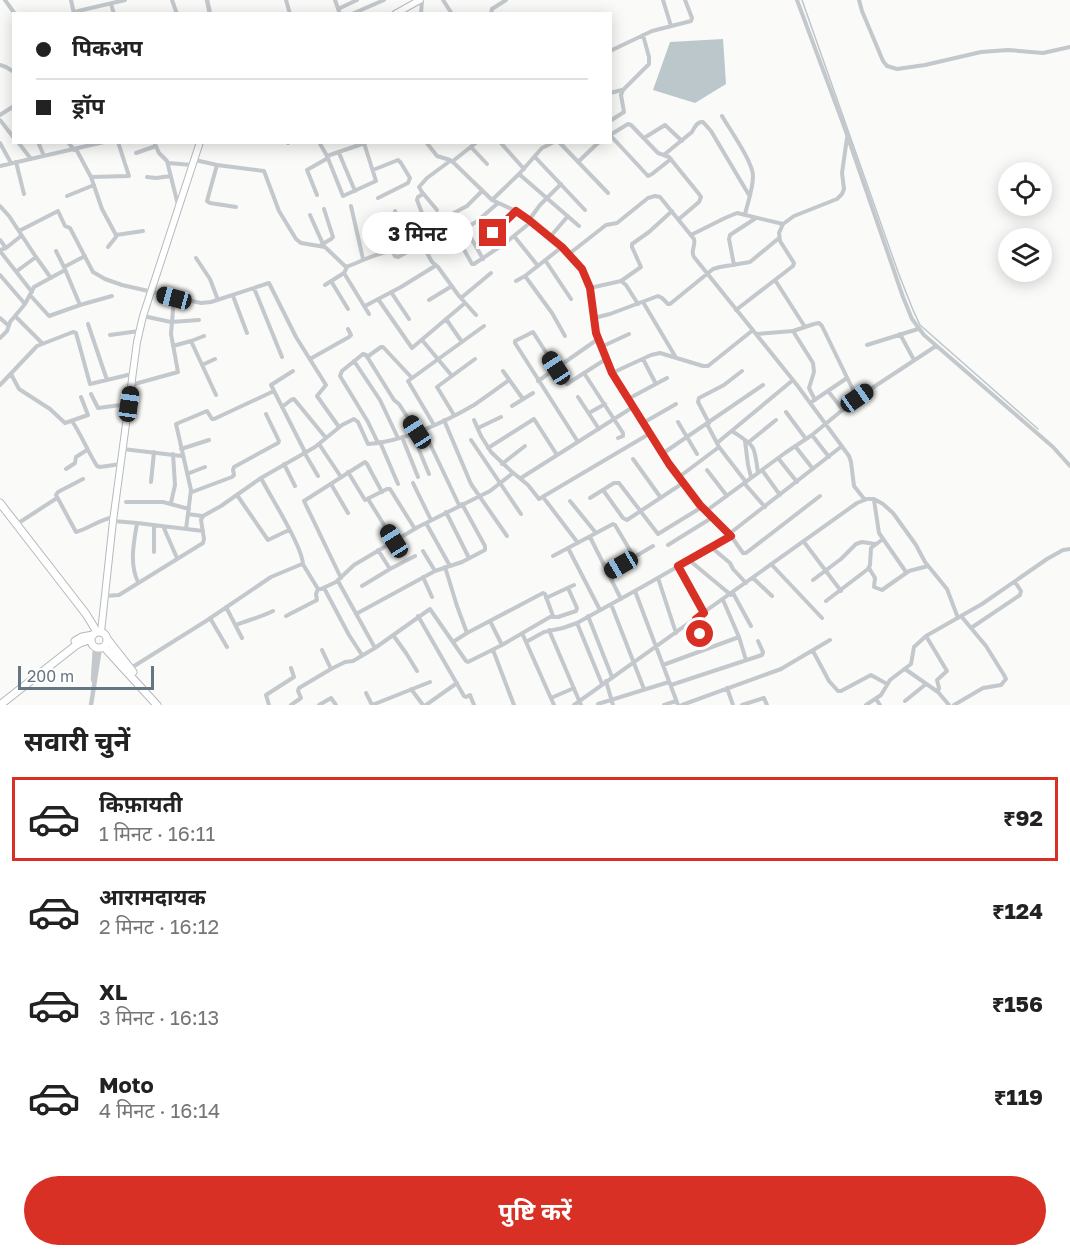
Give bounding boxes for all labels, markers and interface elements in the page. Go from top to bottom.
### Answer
text: पिकअप [72,34,143,61]
text: ड्रॉप [72,92,105,119]
map controls [998,162,1052,282]
button: locate [998,162,1052,216]
callout: 3 मिनट [361,212,472,254]
route end [479,219,506,246]
text: 3 मिनट [388,221,447,245]
button: layers [998,228,1052,282]
car [154,285,194,311]
car [539,348,573,388]
car [837,380,877,416]
car [118,385,140,423]
car [400,412,434,452]
car [377,521,411,561]
car [601,548,641,582]
route start [686,620,713,647]
scale bar [18,663,154,690]
text: 200 m [27,666,74,686]
text: सवारी चुनें [24,725,130,757]
text: किफ़ायती [99,790,183,817]
icon: car [27,792,81,846]
text: ₹92 [1003,804,1043,831]
text: 1 मिनट · 16:11 [99,821,215,845]
text: आरामदायक [99,883,206,910]
icon: car [27,885,81,939]
text: ₹124 [992,897,1043,924]
text: 2 मिनट · 16:12 [99,914,219,938]
icon: car [27,978,81,1032]
text: XL [99,978,127,1005]
text: ₹156 [992,990,1043,1017]
text: 3 मिनट · 16:13 [99,1005,219,1029]
icon: car [27,1071,81,1125]
text: Moto [99,1071,154,1098]
text: ₹119 [994,1083,1043,1110]
text: 4 मिनट · 16:14 [99,1098,220,1122]
button: पुष्टि करें [24,1176,1046,1245]

